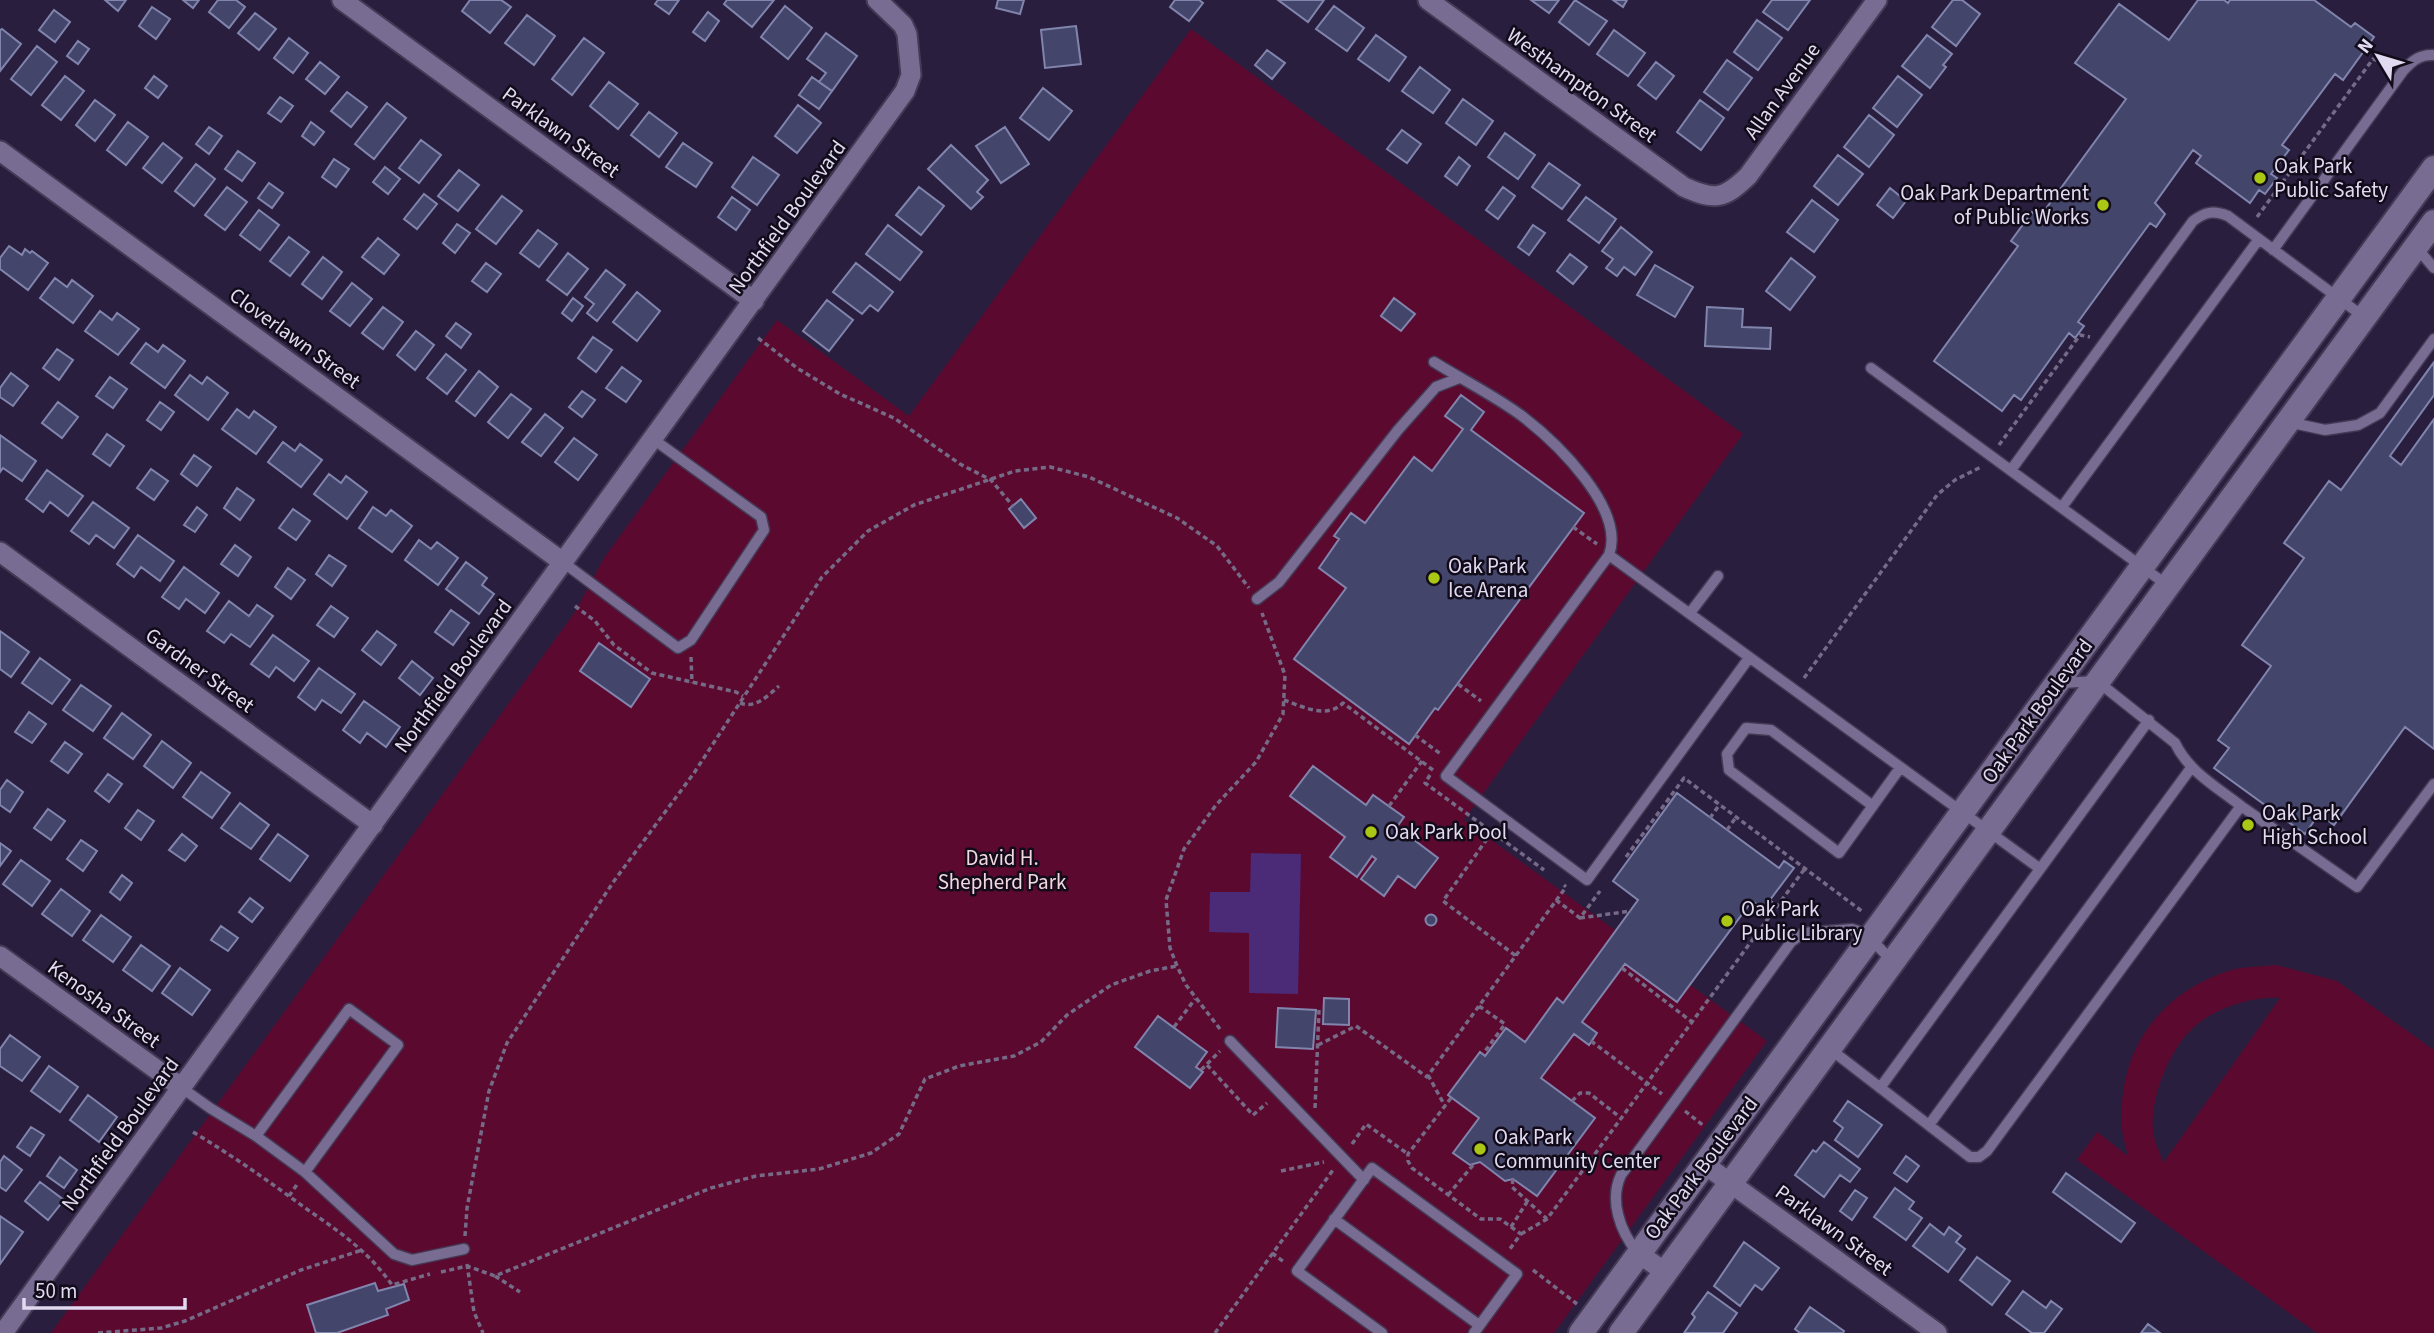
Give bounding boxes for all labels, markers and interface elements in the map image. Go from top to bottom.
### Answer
street label: Westhampton Street [1501,20,1663,150]
north arrow [2343,21,2413,91]
text: N [2351,33,2380,60]
street label: Allan Avenue [1737,36,1827,146]
street label: Parklawn Street [496,79,626,185]
street label: Northfield Boulevard [721,134,853,300]
place label: Oak Park Public Safety [2274,151,2388,205]
marker: Oak Park Public Safety [2252,170,2268,186]
place label: Oak Park Department of Public Works [1900,178,2089,232]
marker: Oak Park Department of Public Works [2095,197,2111,213]
street label: Cloverlawn Street [223,280,367,396]
place label: Oak Park Ice Arena [1448,551,1528,605]
marker: Oak Park Ice Arena [1426,570,1442,586]
street label: Northfield Boulevard [387,593,519,759]
street label: Gardner Street [139,620,261,720]
street label: Oak Park Boulevard [1974,632,2100,790]
place label: Oak Park High School [2262,798,2367,852]
place label: Oak Park Pool [1385,817,1507,847]
marker: Oak Park High School [2240,817,2256,833]
marker: Oak Park Pool [1363,824,1379,840]
park label: David H. Shepherd Park [938,843,1067,897]
place label: Oak Park Public Library [1741,894,1862,948]
marker: Oak Park Public Library [1719,913,1735,929]
street label: Kenosha Street [41,953,167,1055]
street label: Northfield Boulevard [54,1051,186,1217]
street label: Oak Park Boulevard [1637,1090,1765,1246]
place label: Oak Park Community Center [1494,1122,1660,1176]
marker: Oak Park Community Center [1472,1141,1488,1157]
street label: Parklawn Street [1769,1177,1899,1283]
scale bar [24,1266,186,1310]
text: 50 m [35,1276,77,1306]

